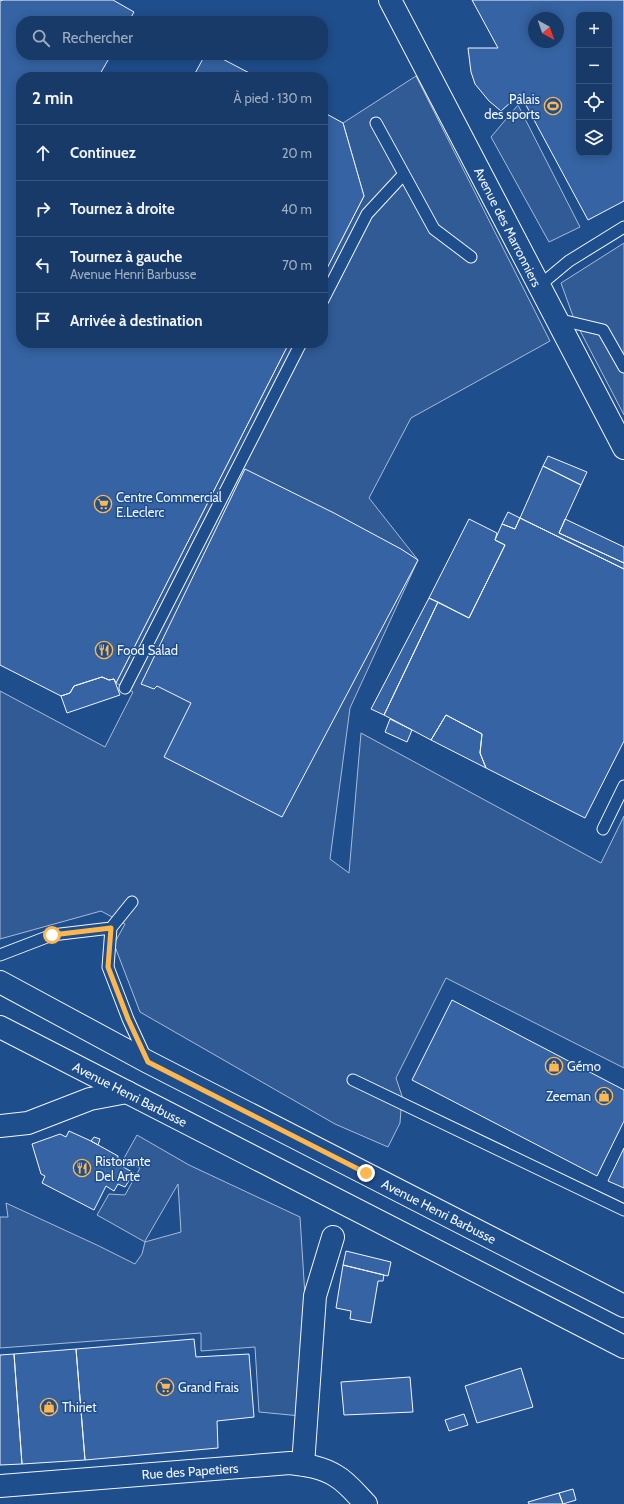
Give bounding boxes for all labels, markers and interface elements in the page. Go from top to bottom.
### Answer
north arrow [528,12,564,48]
map controls [576,12,612,156]
button: + [576,12,612,48]
search box [16,16,328,60]
icon: search [30,27,52,49]
text: Rechercher [62,29,133,47]
button: − [576,48,612,84]
button: locate [576,84,612,120]
text: 2 min [32,88,73,108]
text: À pied · 130 m [234,90,312,106]
place label: Palais des sports [484,91,541,122]
sports icon: Palais des sports [543,96,563,116]
button: layers [576,120,612,156]
icon: ahead [32,142,54,164]
text: Continuez [70,144,136,162]
text: 20 m [282,145,312,161]
street label: Avenue des Marronniers [471,165,545,290]
icon: right [32,198,54,220]
text: Tournez à droite [70,200,175,218]
text: 40 m [281,201,312,217]
text: Tournez à gauche [70,248,182,266]
icon: left [32,254,54,276]
text: 70 m [282,257,312,273]
text: Avenue Henri Barbusse [70,266,196,282]
icon: arrive [32,310,54,332]
text: Arrivée à destination [70,312,202,330]
place label: Centre Commercial E.Leclerc [116,489,222,520]
supermarket icon: Centre Commercial E.Leclerc [93,494,113,514]
restaurant icon: Food Salad [94,640,114,660]
place label: Food Salad [117,642,178,658]
route start [43,926,61,944]
shop icon: Gémo [544,1056,564,1076]
street label: Avenue Henri Barbusse [70,1058,190,1130]
place label: Gémo [567,1058,601,1074]
shop icon: Zeeman [594,1086,614,1106]
place label: Zeeman [546,1088,591,1104]
place label: Ristorante Del Arte [95,1153,151,1184]
restaurant icon: Ristorante Del Arte [72,1158,92,1178]
route end [357,1164,375,1182]
street label: Avenue Henri Barbusse [379,1175,499,1247]
supermarket icon: Grand Frais [155,1377,175,1397]
place label: Grand Frais [178,1379,240,1395]
shop icon: Thiriet [39,1397,59,1417]
place label: Thiriet [62,1399,97,1415]
street label: Rue des Papetiers [141,1460,240,1482]

